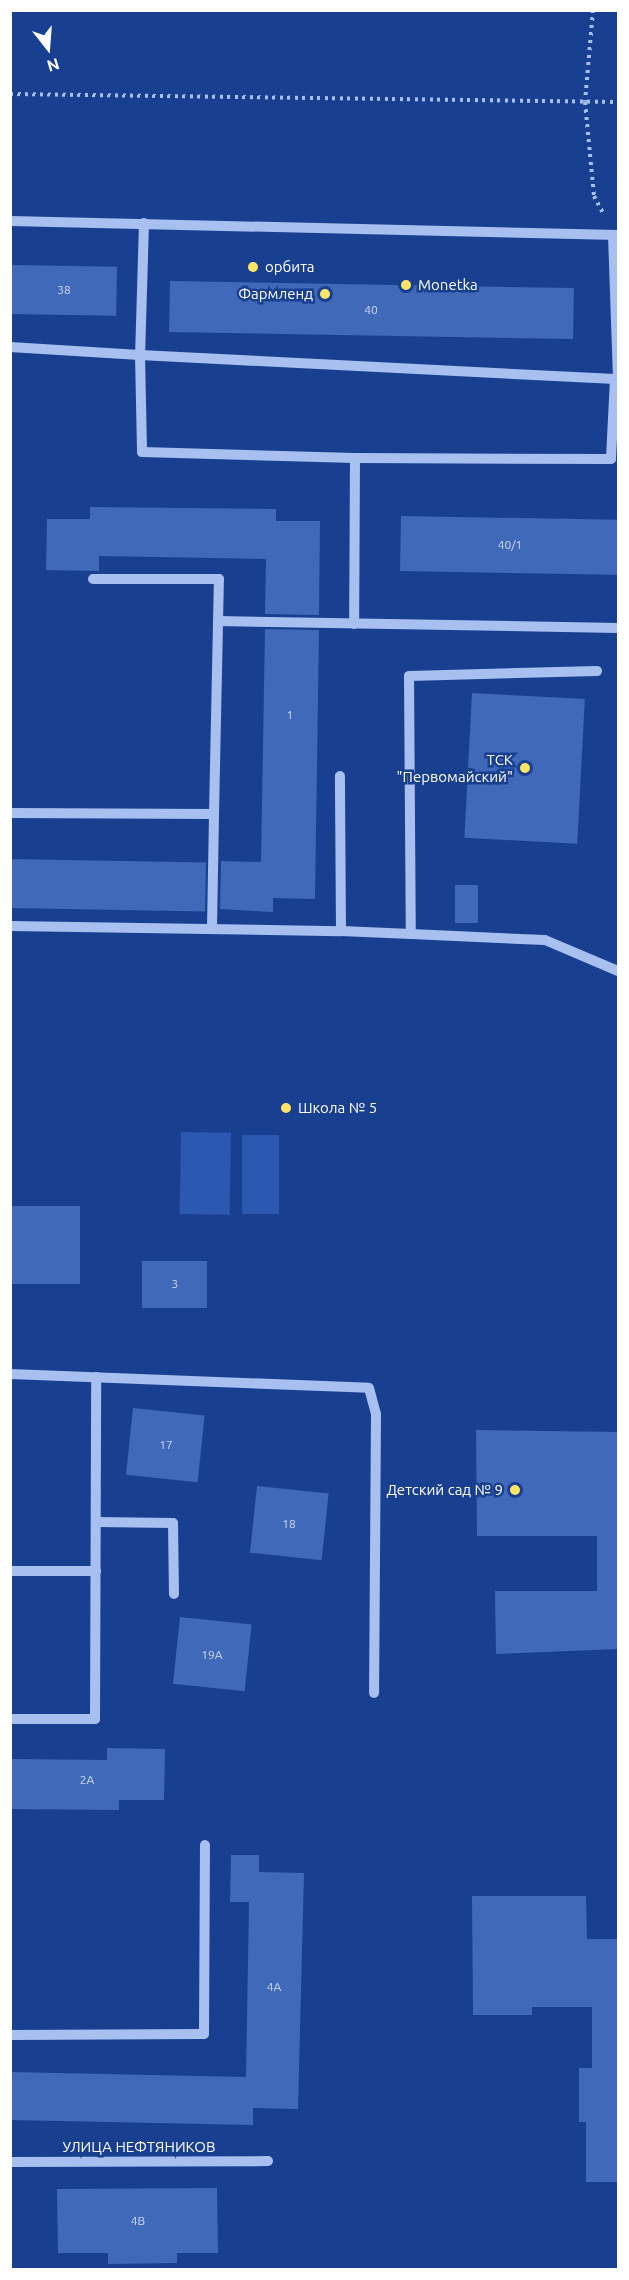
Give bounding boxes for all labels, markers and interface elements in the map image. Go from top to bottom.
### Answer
north arrow [18,18,78,78]
text: N [45,55,62,76]
place label: орбита [265,258,315,276]
marker: орбита [246,260,260,274]
place label: Monetka [418,276,478,294]
marker: Monetka [399,278,413,292]
house number: 38 [57,283,71,297]
place label: Фармленд [238,285,313,303]
marker: Фармленд [318,287,332,301]
house number: 40 [364,303,378,317]
house number: 40/1 [498,538,522,552]
house number: 1 [287,708,293,722]
place label: ТСК "Первомайский" [397,750,513,785]
marker: ТСК "Первомайский" [518,761,532,775]
place label: Школа № 5 [298,1099,377,1117]
marker: Школа № 5 [279,1101,293,1115]
house number: 3 [172,1277,178,1291]
house number: 17 [159,1438,173,1452]
place label: Детский сад № 9 [386,1481,503,1499]
marker: Детский сад № 9 [508,1483,522,1497]
house number: 18 [282,1517,296,1531]
house number: 19А [201,1648,223,1662]
house number: 2А [80,1773,94,1787]
house number: 4А [267,1980,281,1994]
street label: УЛИЦА НЕФТЯНИКОВ [62,2138,216,2156]
house number: 4В [131,2214,145,2228]

